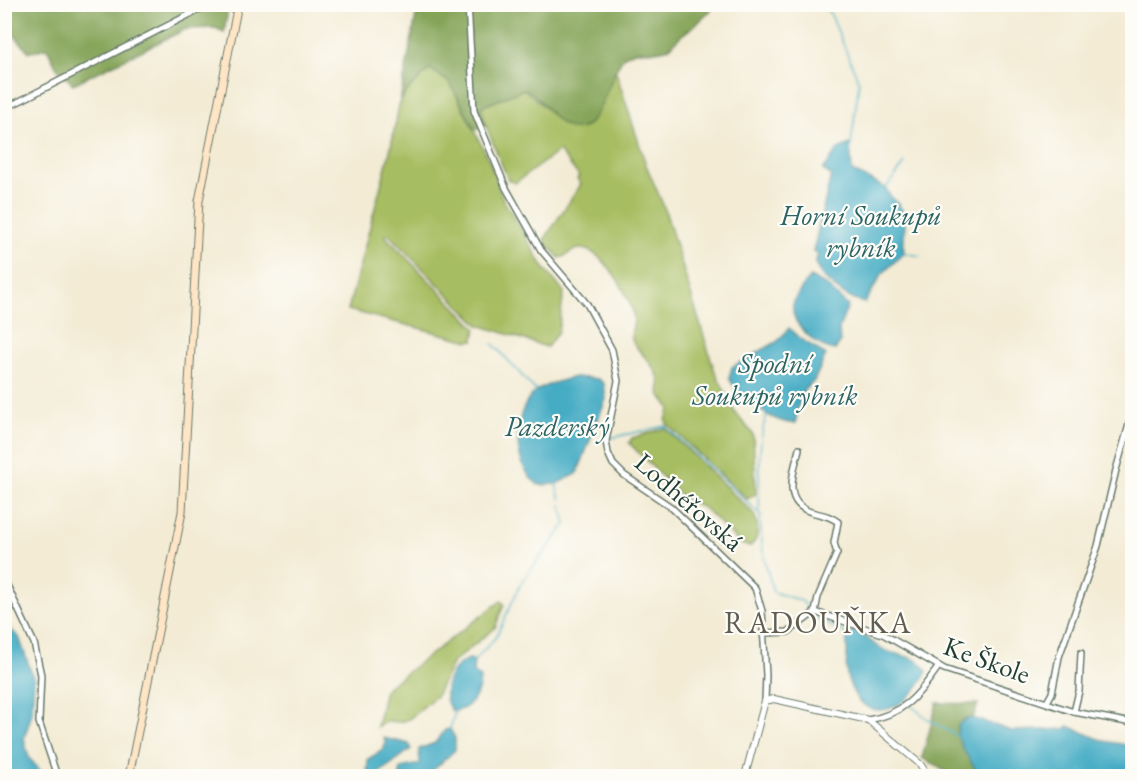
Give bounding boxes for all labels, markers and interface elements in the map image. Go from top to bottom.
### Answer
water label: Horní Soukupů rybník [779,197,942,265]
water label: Spodní Soukupů rybník [691,345,858,413]
water label: Pazderský [504,408,610,444]
street label: Lodhéřovská [628,445,751,559]
district label: RADOUŇKA [724,603,912,642]
street label: Ke Škole [939,628,1035,691]

